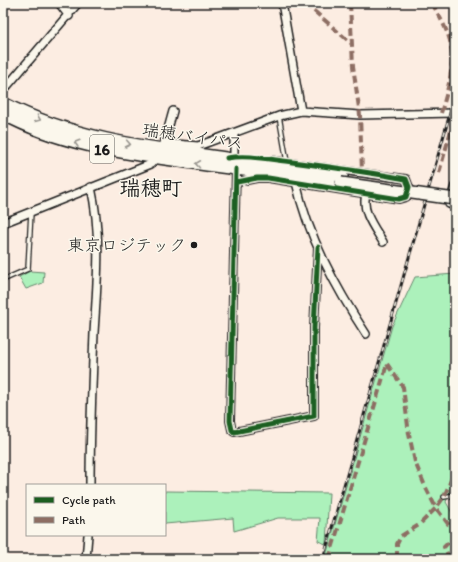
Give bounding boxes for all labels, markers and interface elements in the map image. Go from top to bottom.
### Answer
one-way arrow [35,115,42,123]
street label: 瑞穂バイパス [141,119,245,153]
road number: 16 [90,135,114,163]
one-way arrow [74,139,81,148]
one-way arrow [125,139,131,148]
one-way arrow [195,160,201,169]
district label: 瑞穂町 [120,175,183,200]
place label: 東京ロジテック [67,235,186,255]
marker: 東京ロジテック [189,240,199,250]
legend [26,484,166,536]
text: Cycle path [62,493,116,507]
text: Path [62,513,85,527]

